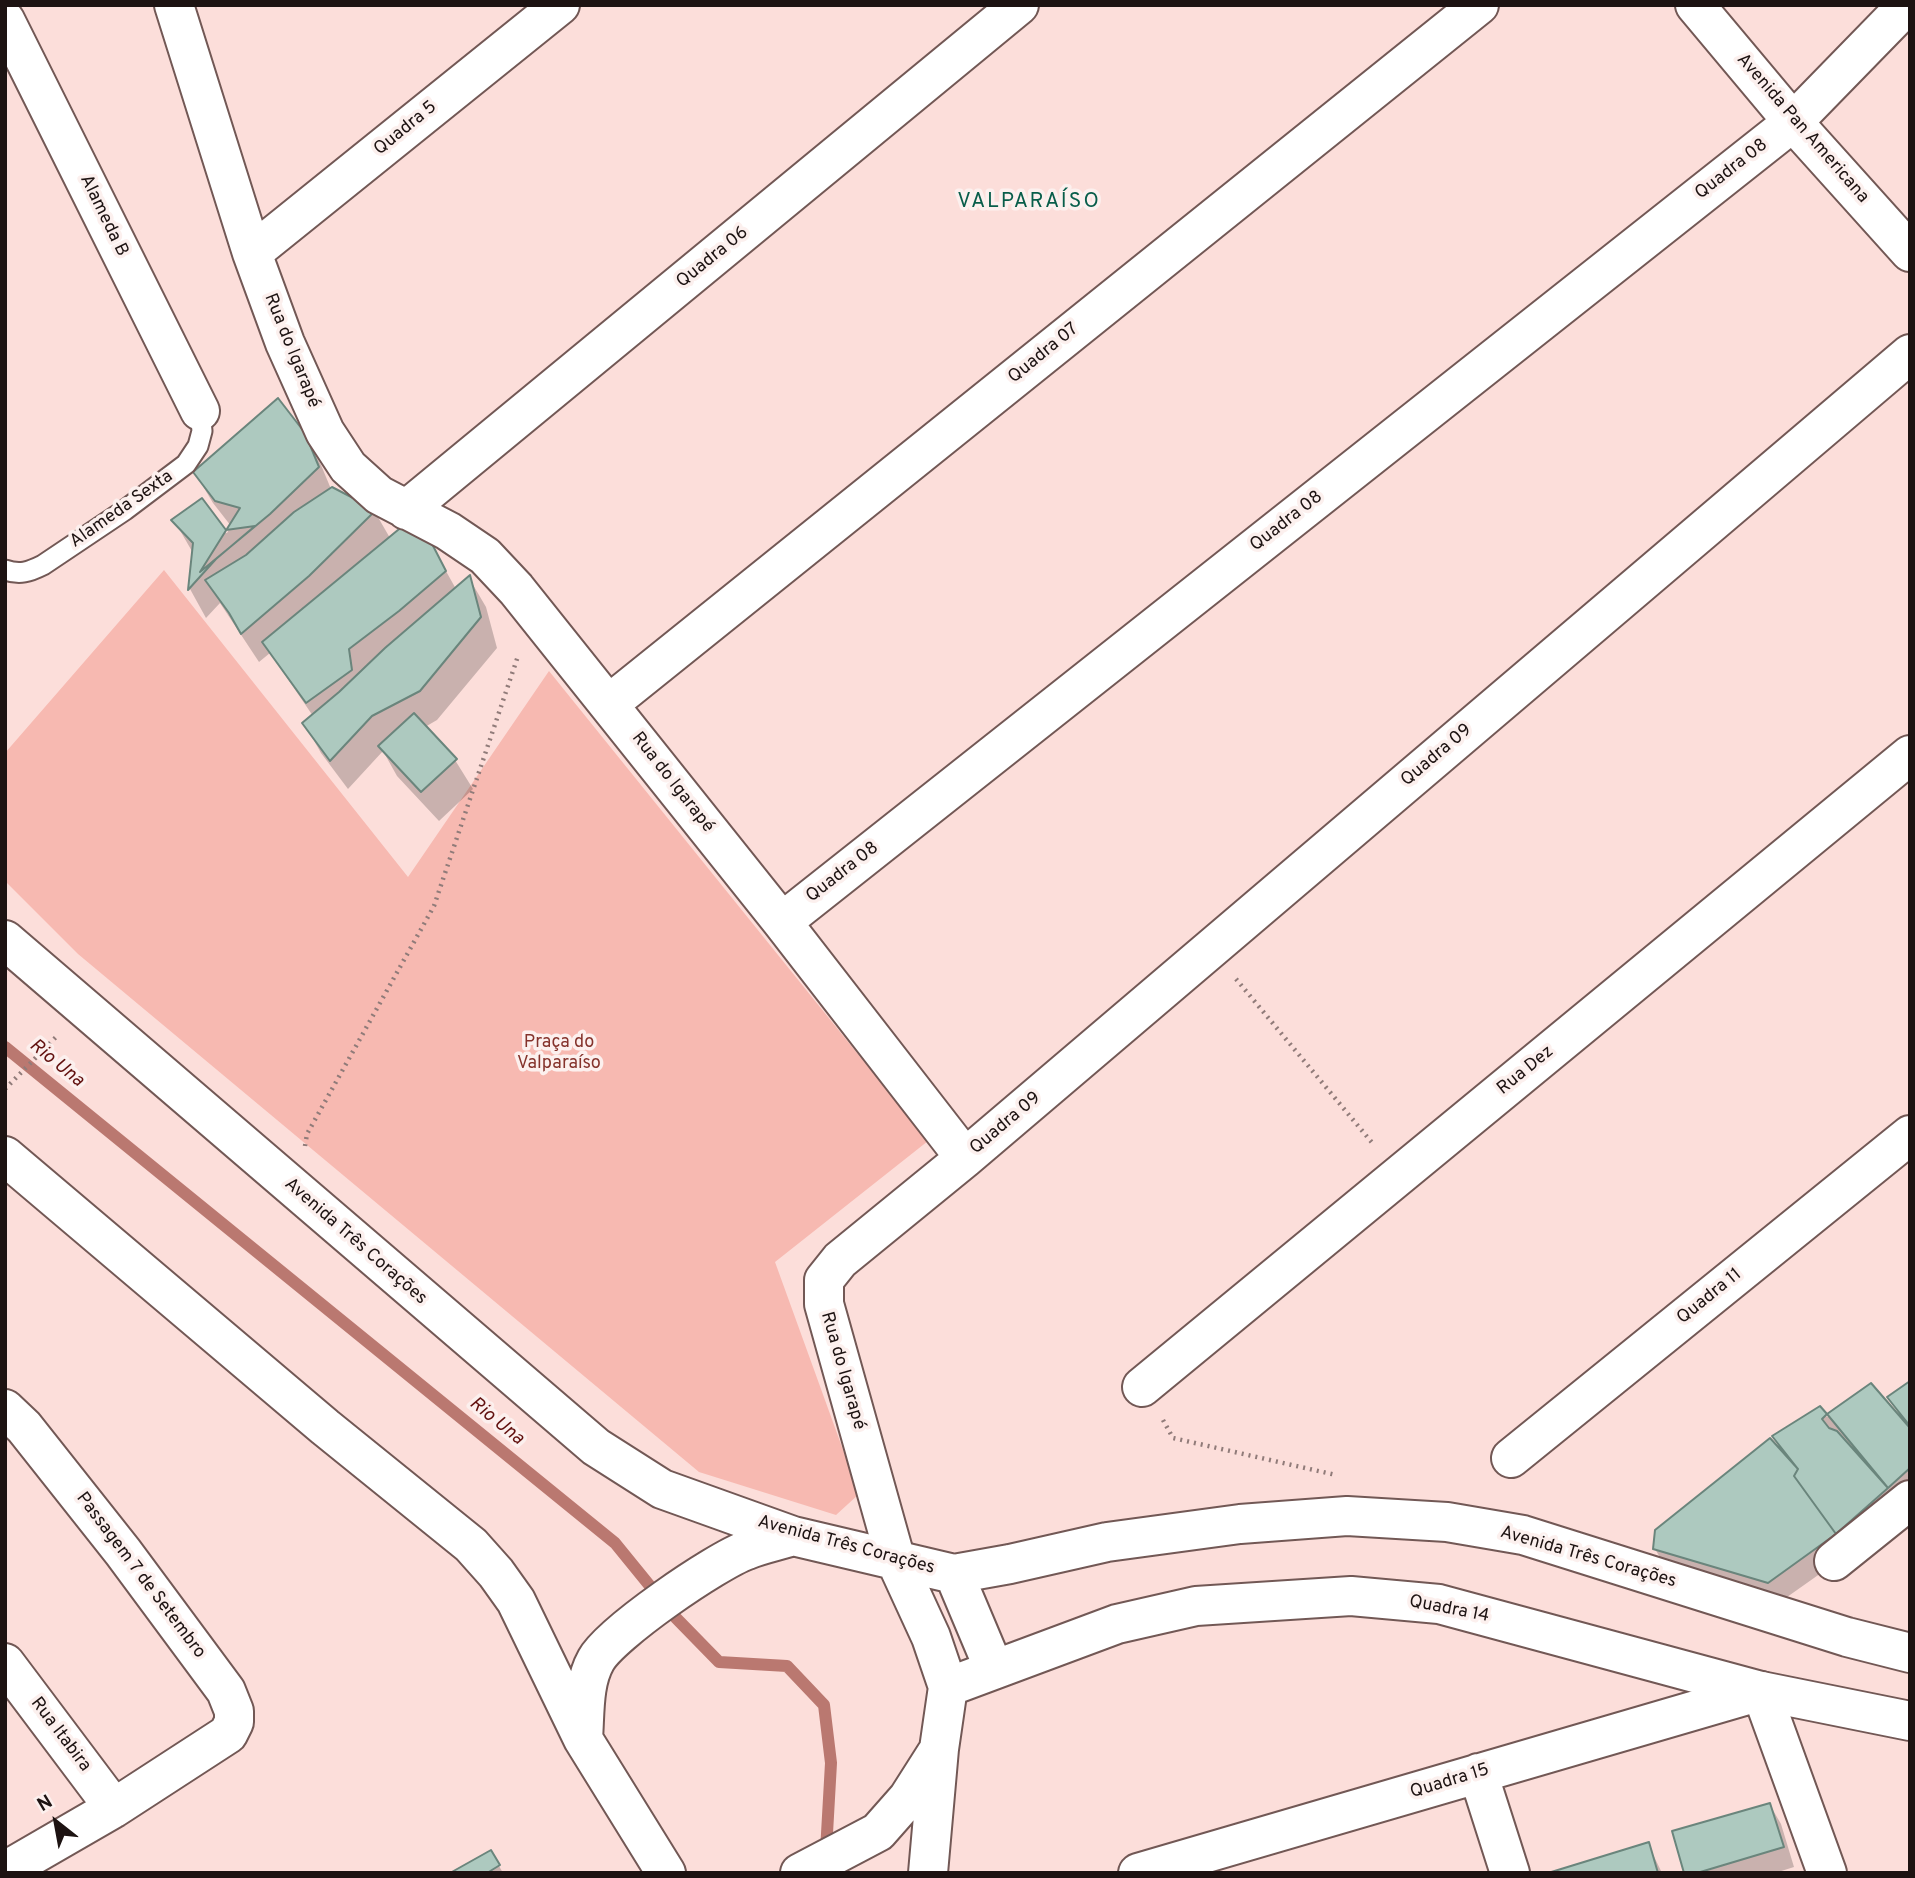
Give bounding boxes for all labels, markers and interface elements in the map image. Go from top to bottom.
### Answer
street label: Avenida Pan Americana [1731,50,1873,208]
street label: Quadra 5 [370,97,442,161]
street label: Quadra 08 [1691,135,1773,205]
street label: Alameda B [74,172,132,260]
district label: VALPARAÍSO [959,190,1099,216]
street label: Quadra 06 [673,223,753,293]
street label: Rua do Igarapé [258,291,324,411]
street label: Quadra 07 [1005,319,1083,389]
street label: Alameda Sexta [66,467,178,553]
street label: Quadra 08 [1246,487,1328,557]
street label: Quadra 09 [1397,720,1477,792]
street label: Rua do Igarapé [626,728,718,838]
street label: Quadra 08 [802,838,884,908]
park label: Praça do Valparaíso [517,1032,601,1074]
water label: Rio Una [24,1035,88,1093]
street label: Rua Dez [1493,1042,1559,1100]
street label: Quadra 09 [966,1088,1046,1160]
street label: Avenida Três Corações [279,1174,431,1310]
street label: Quadra 11 [1673,1264,1747,1330]
street label: Rua do Igarapé [815,1310,869,1432]
water label: Rio Una [464,1393,528,1451]
street label: Passagem 7 de Setembro [71,1489,209,1663]
street label: Avenida Três Corações [755,1512,937,1580]
street label: Avenida Três Corações [1497,1523,1679,1593]
street label: Quadra 14 [1407,1592,1491,1628]
street label: Rua Itabira [25,1694,95,1776]
street label: Quadra 15 [1408,1760,1492,1804]
north arrow [21,1787,91,1857]
text: N [33,1790,57,1818]

